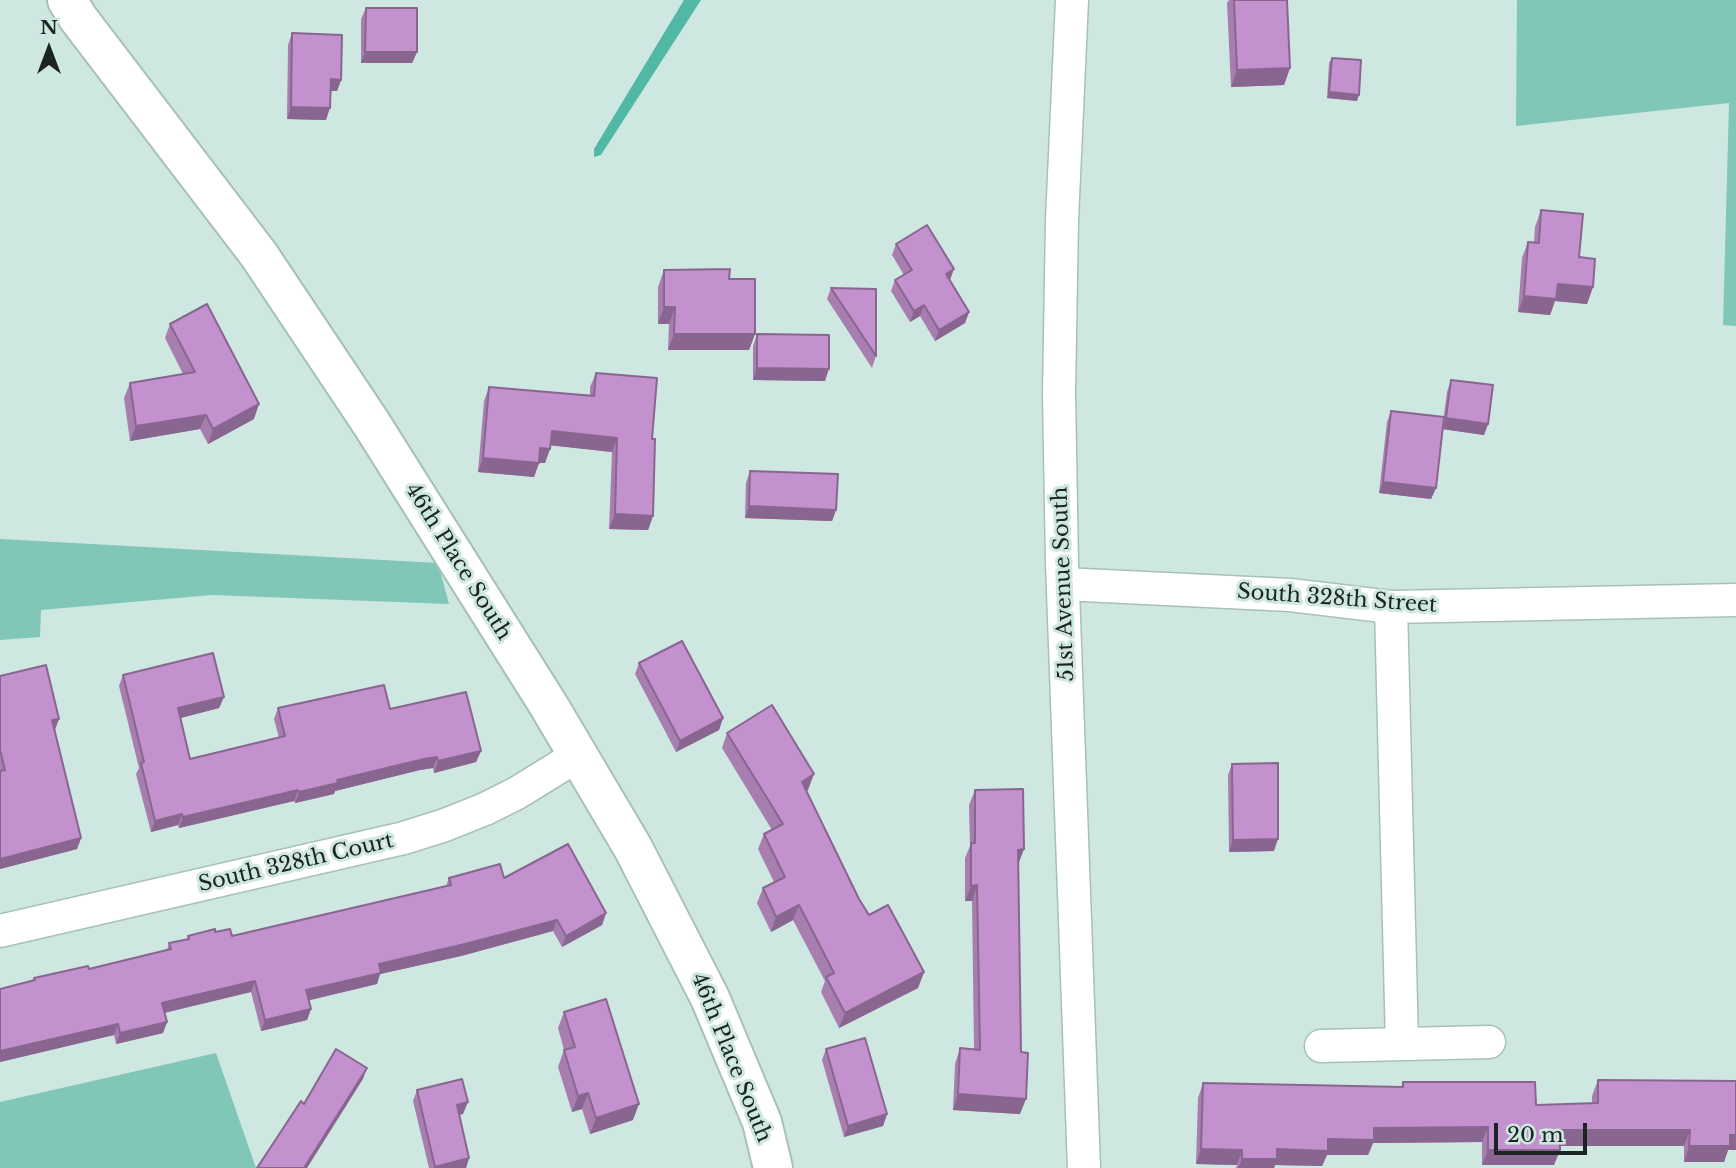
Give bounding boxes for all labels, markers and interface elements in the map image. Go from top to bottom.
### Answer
north arrow [14,14,84,84]
text: N [40,16,58,39]
street label: 46th Place South [400,479,516,645]
street label: 51st Avenue South [1048,486,1080,682]
street label: South 328th Street [1236,579,1438,619]
street label: South 328th Court [196,828,396,898]
street label: 46th Place South [686,970,776,1146]
scale bar [1498,1108,1591,1152]
text: 20 m [1507,1122,1564,1148]

